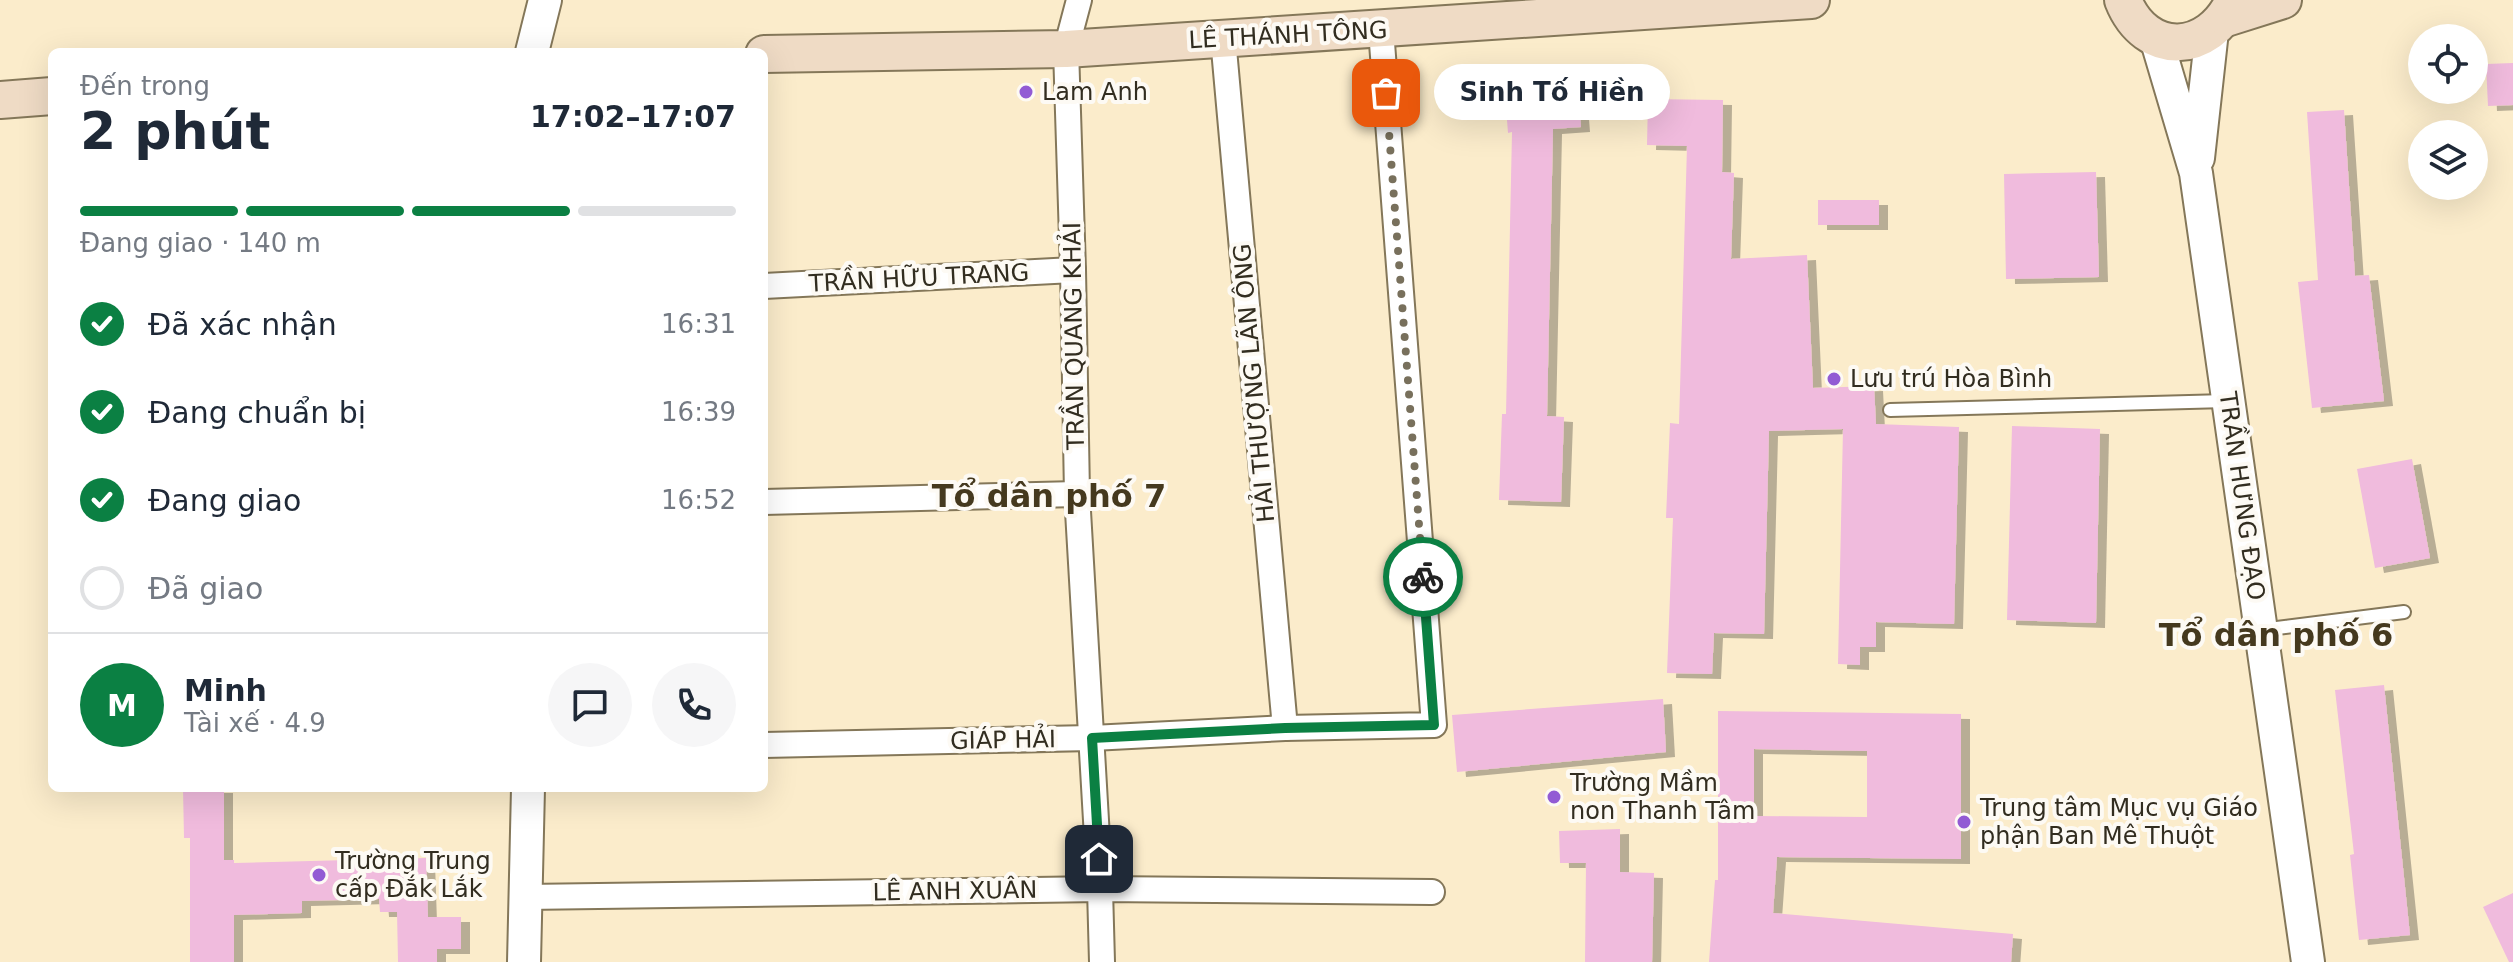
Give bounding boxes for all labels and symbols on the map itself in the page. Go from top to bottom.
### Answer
street label: LÊ THÁNH TÔNG [1188,14,1388,54]
pin [1352,59,1420,127]
callout: Sinh Tố Hiền [1434,65,1670,121]
place label: Lam Anh [1042,78,1148,106]
marker: Lam Anh [1017,83,1035,101]
street label: TRẦN QUANG KHẢI [1054,222,1090,451]
street label: HẢI THƯỢNG LÃN ÔNG [1225,242,1280,524]
street label: TRẦN HỮU TRANG [807,254,1030,298]
place label: Lưu trú Hòa Bình [1850,365,2052,393]
marker: Lưu trú Hòa Bình [1825,370,1843,388]
street label: TRẦN HƯNG ĐẠO [2213,388,2274,602]
district label: Tổ dân phố 7 [932,477,1166,515]
courier [1383,537,1463,617]
district label: Tổ dân phố 6 [2159,616,2393,654]
street label: GIÁP HẢI [950,722,1056,755]
place label: Trường Mầm non Thanh Tâm [1569,769,1755,825]
marker: Trường Mầm non Thanh Tâm [1545,788,1563,806]
place label: Trung tâm Mục vụ Giáo phận Ban Mê Thuột [1979,794,2258,850]
marker: Trung tâm Mục vụ Giáo phận Ban Mê Thuột [1955,813,1973,831]
pin [1065,825,1133,893]
place label: Trường Trung cấp Đắk Lắk [334,847,491,903]
marker: Trường Trung cấp Đắk Lắk [310,866,328,884]
street label: LÊ ANH XUÂN [872,875,1038,906]

